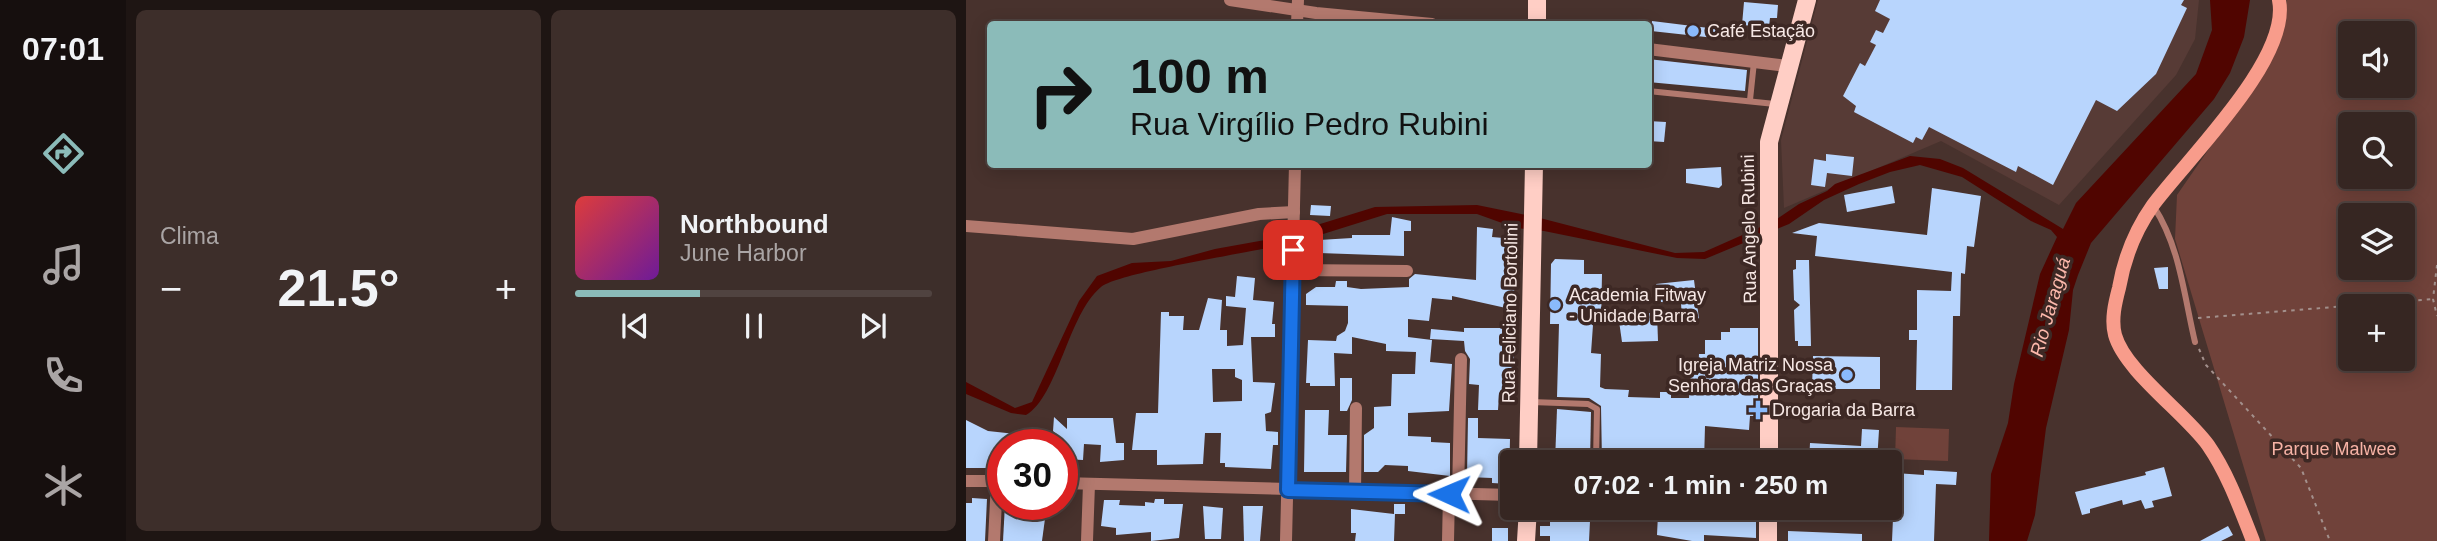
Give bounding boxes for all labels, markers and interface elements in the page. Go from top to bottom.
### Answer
place label: Café Estação [1707,21,1815,41]
map controls [2338,21,2415,371]
button: sound [2338,21,2415,98]
marker: Café Estação [1685,23,1701,39]
text: 07:01 [22,31,104,67]
icon: right [1015,49,1106,140]
text: 100 m [1130,49,1269,103]
text: Rua Virgílio Pedro Rubini [1130,106,1489,142]
button: search [2338,112,2415,189]
icon: directions [39,129,88,178]
street label: Rua Angelo Rubini [1738,154,1760,304]
button: layers [2338,203,2415,280]
text: Northbound [680,209,829,239]
pin [1263,220,1323,280]
text: Clima [160,223,219,249]
street label: Rua Feliciano Bortolini [1498,223,1522,403]
icon: arrive [1274,231,1312,269]
icon: music [39,240,88,289]
text: June Harbor [680,240,807,266]
water label: Rio Jaraguá [2026,255,2074,359]
text: 21.5° [277,259,400,317]
text: − [160,268,182,310]
text: + [495,268,517,310]
place label: Academia Fitway - Unidade Barra [1569,285,1706,326]
button: + [2338,294,2415,371]
marker: Academia Fitway - Unidade Barra [1547,297,1563,313]
icon: previous [616,307,654,345]
icon: pause [735,307,773,345]
icon: next [854,307,892,345]
icon: phone [39,351,88,400]
place label: Igreja Matriz Nossa Senhora das Graças [1668,355,1834,396]
marker: Igreja Matriz Nossa Senhora das Graças [1839,367,1855,383]
place label: Drogaria da Barra [1772,400,1916,420]
marker: Drogaria da Barra [1750,402,1766,418]
speed limit sign: 30 [987,429,1078,520]
park label: Parque Malwee [2271,439,2397,459]
position arrow [1412,457,1486,531]
icon: climate [39,461,88,510]
text: 07:02 · 1 min · 250 m [1574,470,1828,500]

